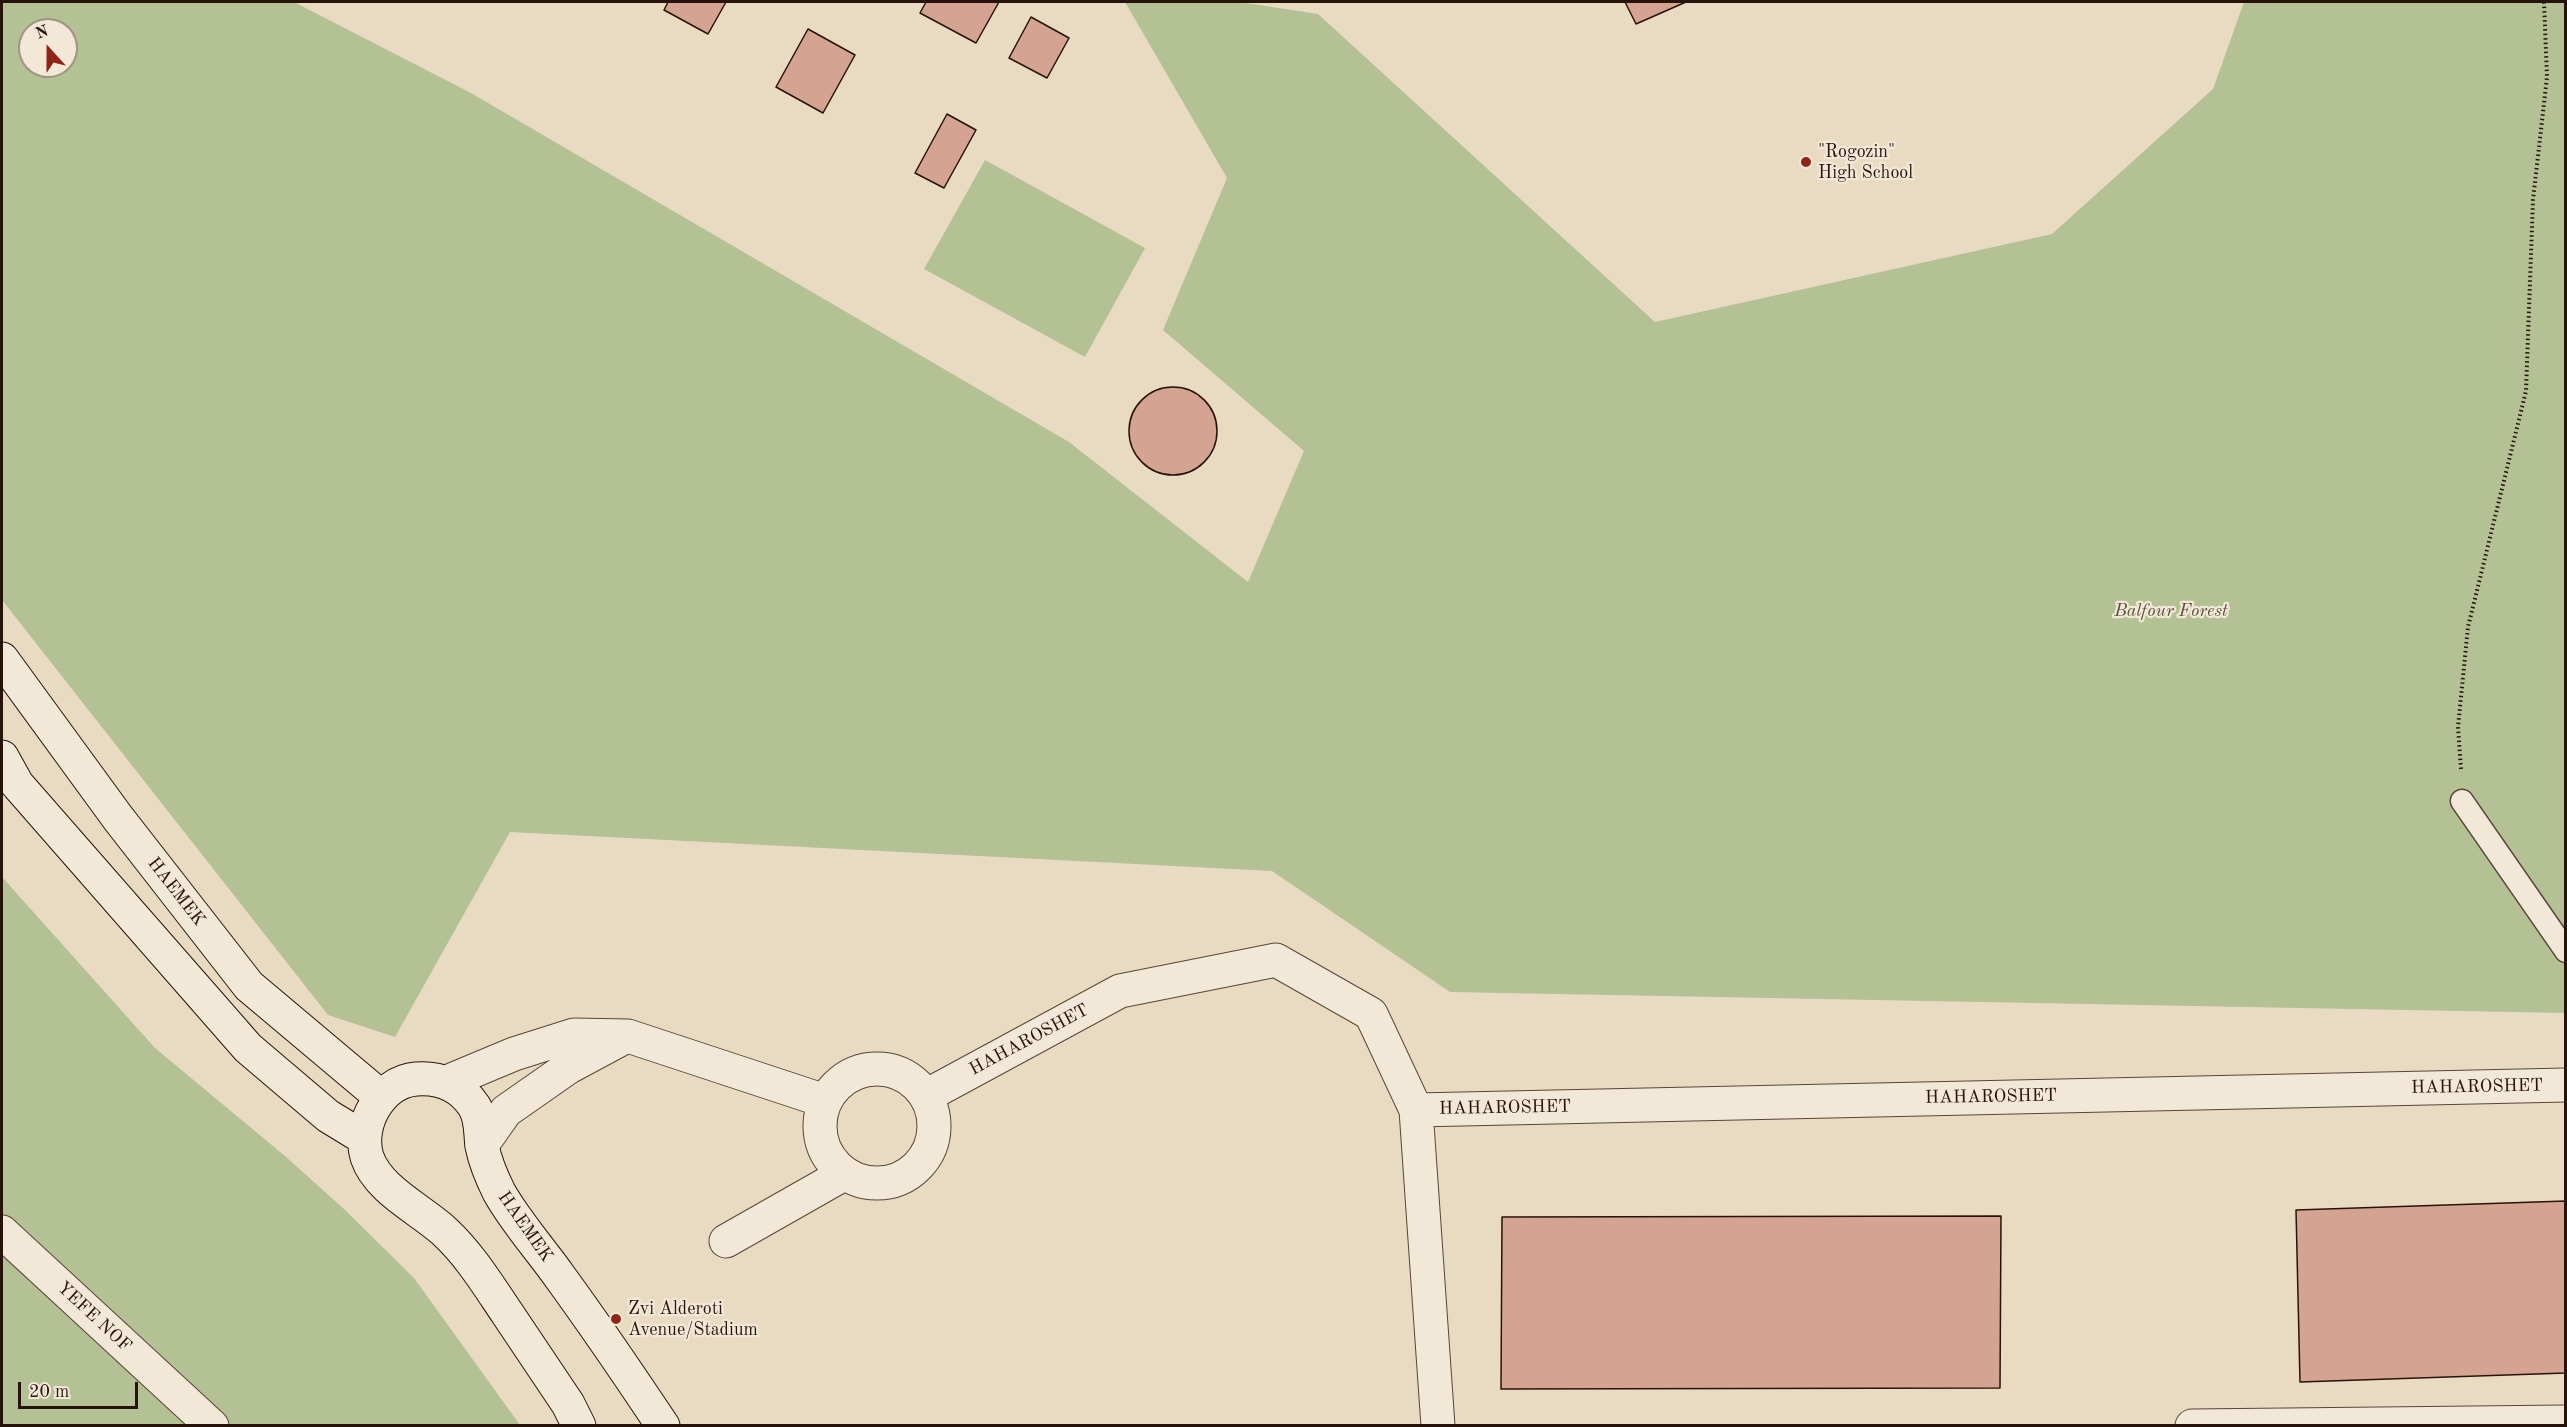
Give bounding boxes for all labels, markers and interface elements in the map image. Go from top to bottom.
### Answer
north arrow [18,18,78,78]
text: N [34,23,51,43]
place label: "Rogozin" High School [1818,141,1913,184]
marker: "Rogozin" High School [1799,155,1813,169]
park label: Balfour Forest [2114,600,2228,622]
street label: HAEMEK [142,853,210,931]
street label: HAHAROSHET [966,999,1092,1081]
street label: HAHAROSHET [2411,1075,2543,1099]
street label: HAHAROSHET [1925,1085,2057,1109]
street label: HAHAROSHET [1439,1096,1571,1120]
street label: HAEMEK [493,1187,557,1267]
street label: YEFE NOF [52,1277,136,1357]
place label: Zvi Alderoti Avenue/Stadium [628,1298,758,1340]
marker: Zvi Alderoti Avenue/Stadium [609,1312,623,1326]
scale bar [21,1370,141,1408]
text: 20 m [29,1383,69,1401]

